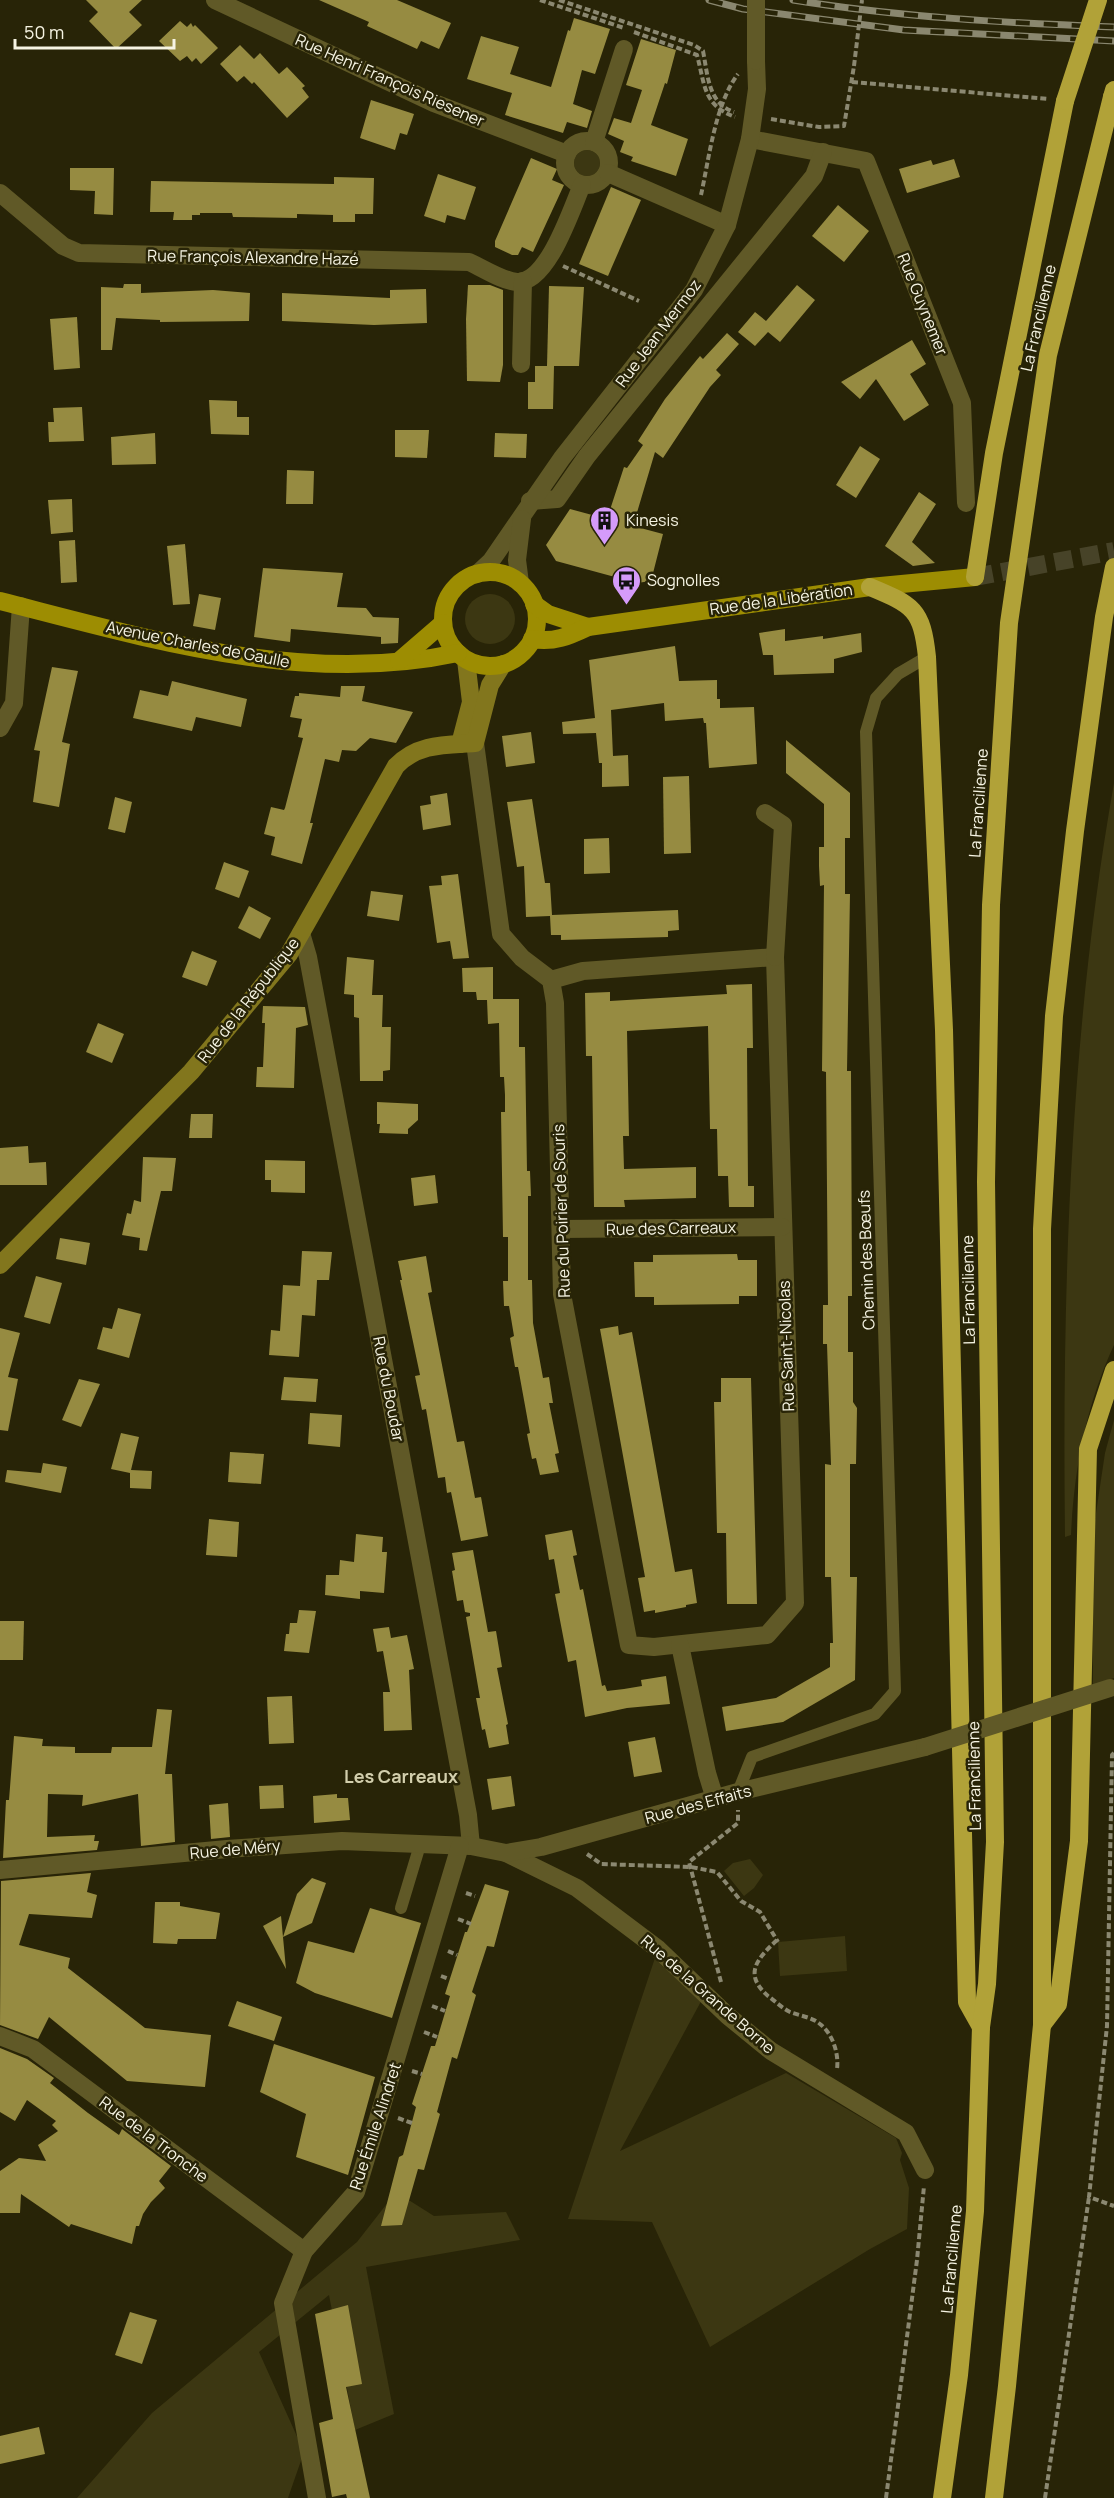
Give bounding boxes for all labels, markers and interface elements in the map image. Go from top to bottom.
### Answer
scale bar [15,12,174,50]
text: 50 m [24,20,64,44]
street label: Rue Henri François Riesener [292,28,488,132]
street label: Rue François Alexandre Hazé [147,244,359,270]
street label: Rue Guynemer [892,250,954,359]
street label: La Francilienne [1015,262,1061,374]
street label: Rue Jean Mermoz [610,274,706,392]
building icon: Kinesis [589,504,621,546]
place label: Kinesis [626,509,679,531]
bus stop icon: Sognolles [610,564,642,606]
place label: Sognolles [647,569,720,591]
street label: Rue de la Libération [708,578,854,620]
street label: Avenue Charles de Gaulle [104,615,292,673]
street label: La Francilienne [963,748,993,858]
street label: Rue de la République [192,933,304,1067]
street label: Rue du Poirier de Souris [547,1124,575,1298]
street label: Chemin des Bœufs [853,1190,879,1330]
street label: Rue des Carreaux [606,1216,737,1240]
street label: La Francilienne [956,1235,980,1345]
street label: Rue Saint-Nicolas [773,1280,799,1412]
street label: Rue du Boudar [368,1334,410,1444]
street label: La Francilienne [962,1721,986,1831]
district label: Les Carreaux [344,1764,458,1788]
street label: Rue des Effaits [642,1779,754,1829]
street label: Rue de Méry [189,1834,282,1864]
street label: Rue de la Grande Borne [636,1930,780,2058]
street label: Rue Émile Alindret [344,2059,406,2193]
street label: Rue de la Tronche [95,2091,213,2187]
street label: La Francilienne [935,2204,967,2314]

